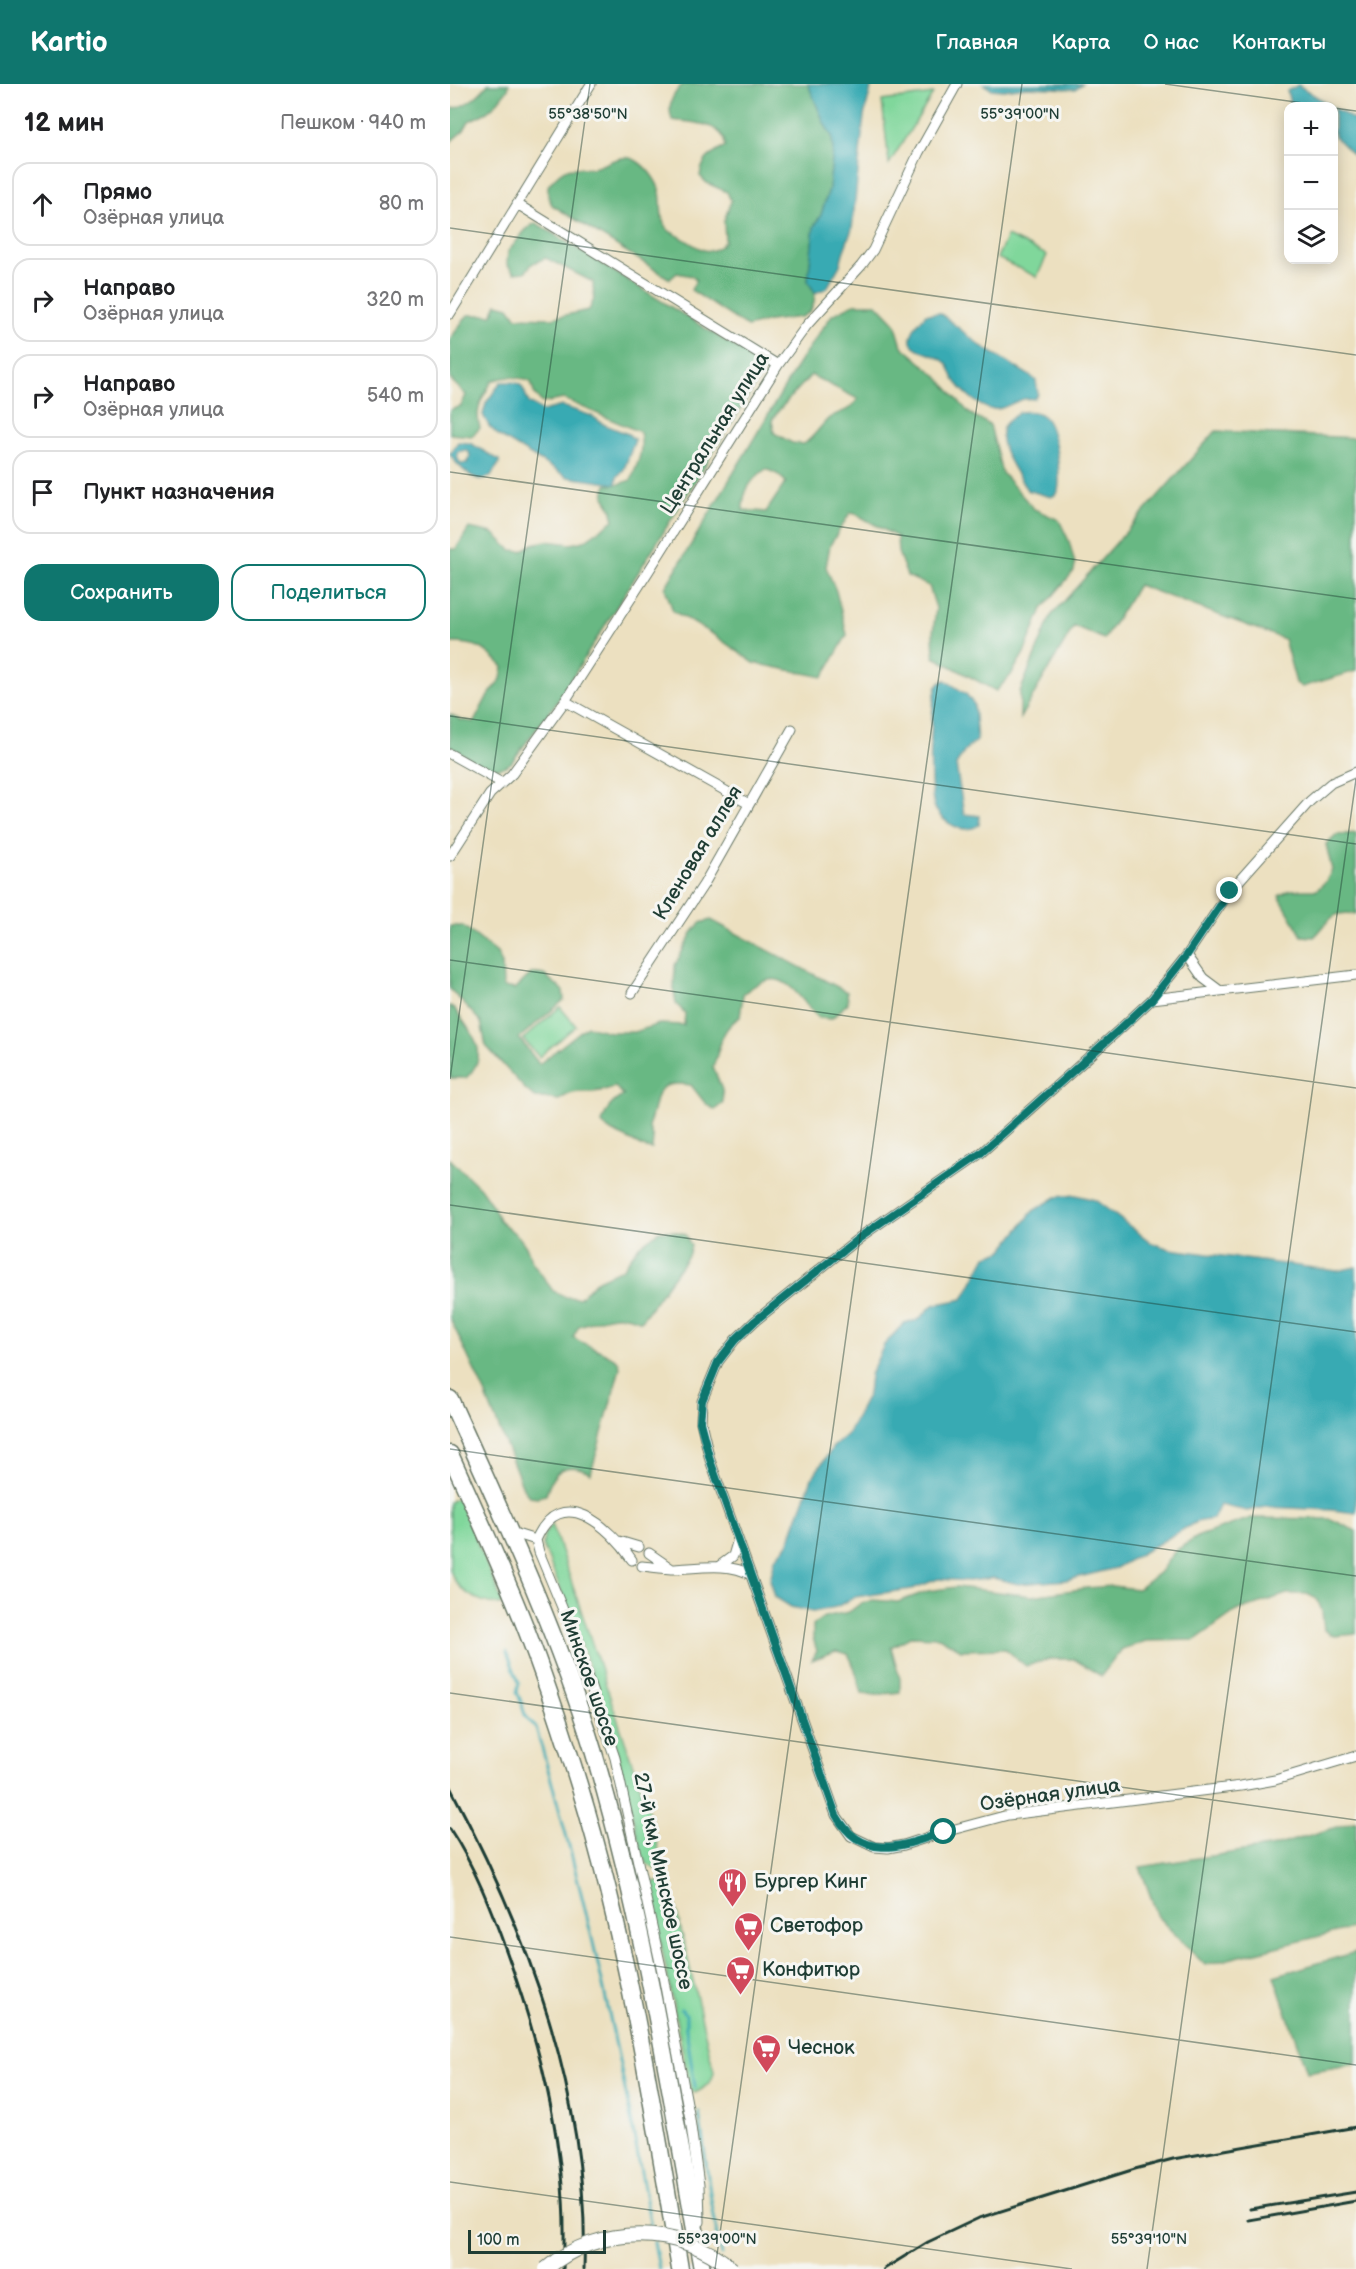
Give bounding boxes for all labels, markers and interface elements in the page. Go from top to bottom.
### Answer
text: Kartio [30,26,108,59]
text: Главная [935,30,1018,55]
text: Карта [1051,30,1110,55]
text: О нас [1143,30,1199,55]
text: Контакты [1232,30,1326,55]
map controls [1284,102,1338,264]
button: + [1284,102,1338,156]
text: 55°38'50"N [548,105,628,124]
text: 55°39'00"N [980,105,1060,124]
text: 12 мин [24,108,105,139]
text: Пешком · 940 m [280,111,426,135]
button: − [1284,156,1338,210]
text: Прямо [83,179,152,206]
icon: ahead [26,188,59,221]
text: 80 m [379,192,424,216]
text: Озёрная улица [83,206,224,230]
button: layers [1284,210,1338,264]
text: Направо [83,275,175,302]
icon: right [26,284,59,317]
text: 320 m [366,288,424,312]
text: Озёрная улица [83,302,224,326]
street label: Центральная улица [655,347,775,518]
text: Направо [83,371,175,398]
icon: right [26,380,59,413]
text: 540 m [367,384,424,408]
text: Озёрная улица [83,398,224,422]
icon: arrive [26,476,59,509]
text: Пункт назначения [83,479,275,506]
button: Сохранить [24,564,219,621]
button: Поделиться [231,564,426,621]
street label: Кленовая аллея [648,781,748,925]
route end [1216,877,1242,903]
street label: Минское шоссе [554,1607,624,1749]
street label: 27-й км, Минское шоссе [628,1770,698,1992]
street label: Озёрная улица [978,1773,1122,1817]
route start [930,1818,956,1844]
restaurant icon: Бургер Кинг [717,1866,749,1908]
place label: Бургер Кинг [754,1870,867,1894]
supermarket icon: Светофор [733,1910,765,1952]
place label: Светофор [770,1914,864,1938]
supermarket icon: Конфитюр [725,1954,757,1996]
place label: Конфитюр [762,1958,861,1982]
supermarket icon: Чеснок [751,2032,783,2074]
place label: Чеснок [788,2036,855,2060]
scale bar [468,2227,606,2254]
text: 55°39'00"N [677,2230,757,2249]
text: 55°39'10"N [1111,2230,1187,2249]
text: 100 m [477,2231,520,2250]

